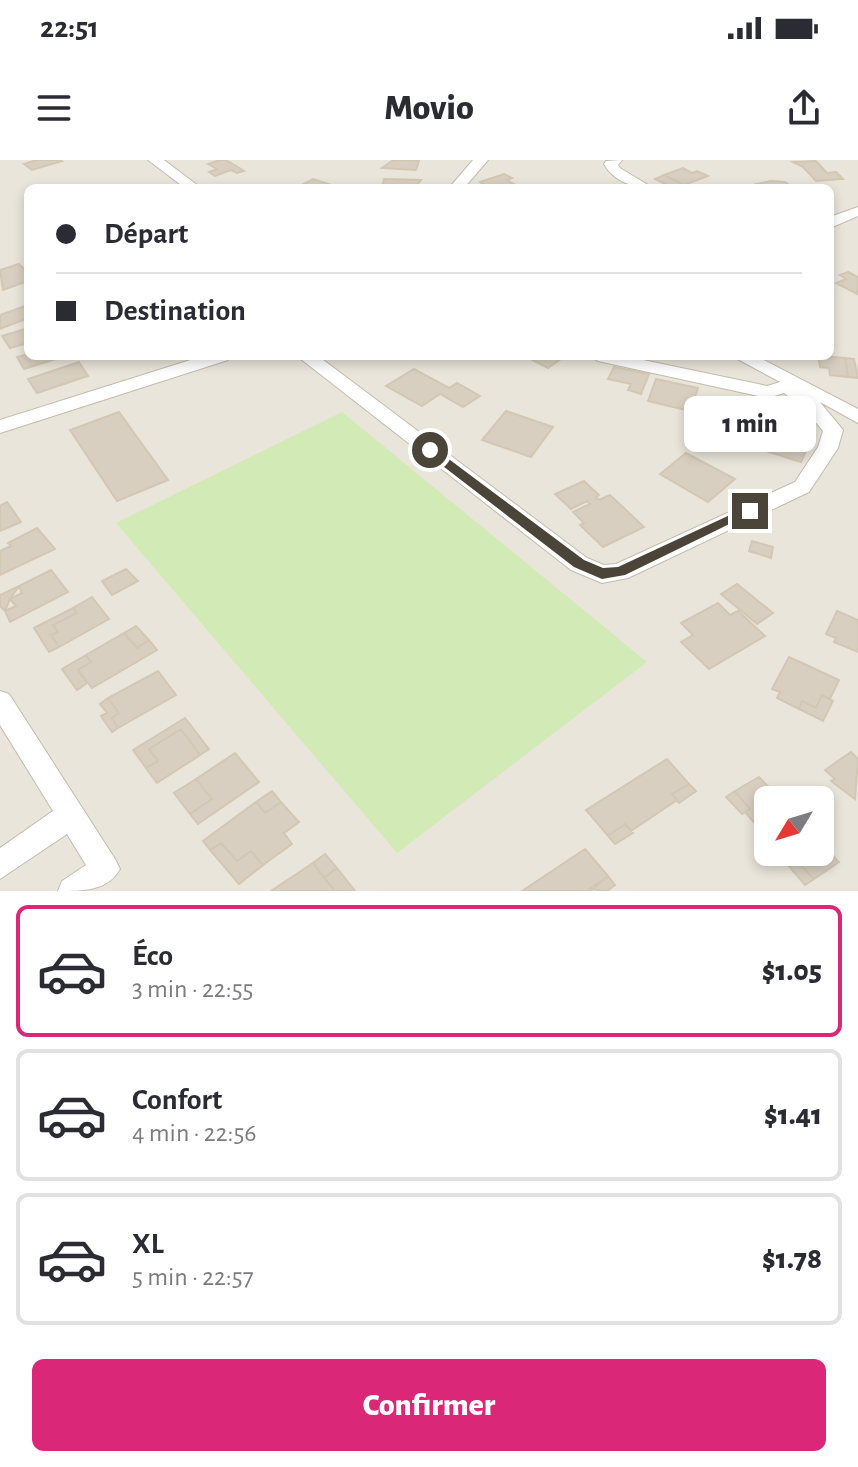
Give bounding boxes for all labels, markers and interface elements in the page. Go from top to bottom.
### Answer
text: 22:51 [40,13,99,43]
icon: menu [32,86,76,130]
icon: share [782,86,826,130]
text: Movio [384,90,474,126]
text: Départ [104,219,188,249]
text: Destination [104,296,246,326]
callout: 1 min [684,395,816,451]
text: 1 min [722,411,778,437]
route start [412,432,448,468]
route end [732,493,768,529]
north arrow [754,786,834,866]
map controls [754,786,834,866]
icon: car [36,935,108,1007]
text: Éco [132,941,173,971]
text: $1.05 [762,956,822,986]
text: 3 min · 22:55 [132,976,253,1002]
icon: car [36,1079,108,1151]
text: Confort [132,1085,222,1115]
text: $1.41 [764,1100,822,1130]
text: 4 min · 22:56 [132,1120,257,1146]
icon: car [36,1223,108,1295]
text: XL [132,1229,164,1259]
text: $1.78 [762,1244,822,1274]
text: 5 min · 22:57 [132,1264,254,1290]
button: Confirmer [32,1359,826,1451]

